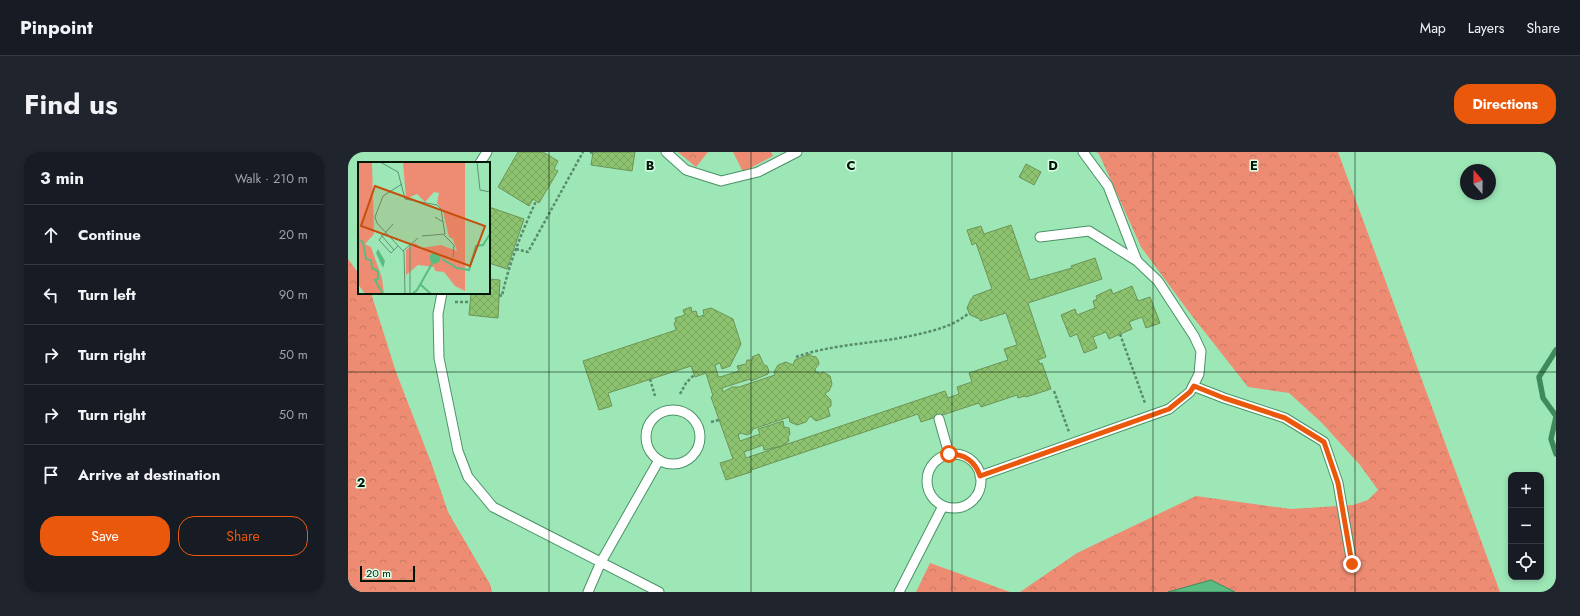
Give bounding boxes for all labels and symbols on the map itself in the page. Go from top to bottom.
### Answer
text: B [646,156,655,175]
text: C [846,156,856,175]
text: D [1048,156,1058,175]
text: E [1250,156,1258,175]
inset map [358,162,490,294]
north arrow [1460,164,1496,200]
route start [940,445,958,463]
text: 2 [357,473,365,492]
route end [1343,555,1361,573]
scale bar [360,564,415,583]

